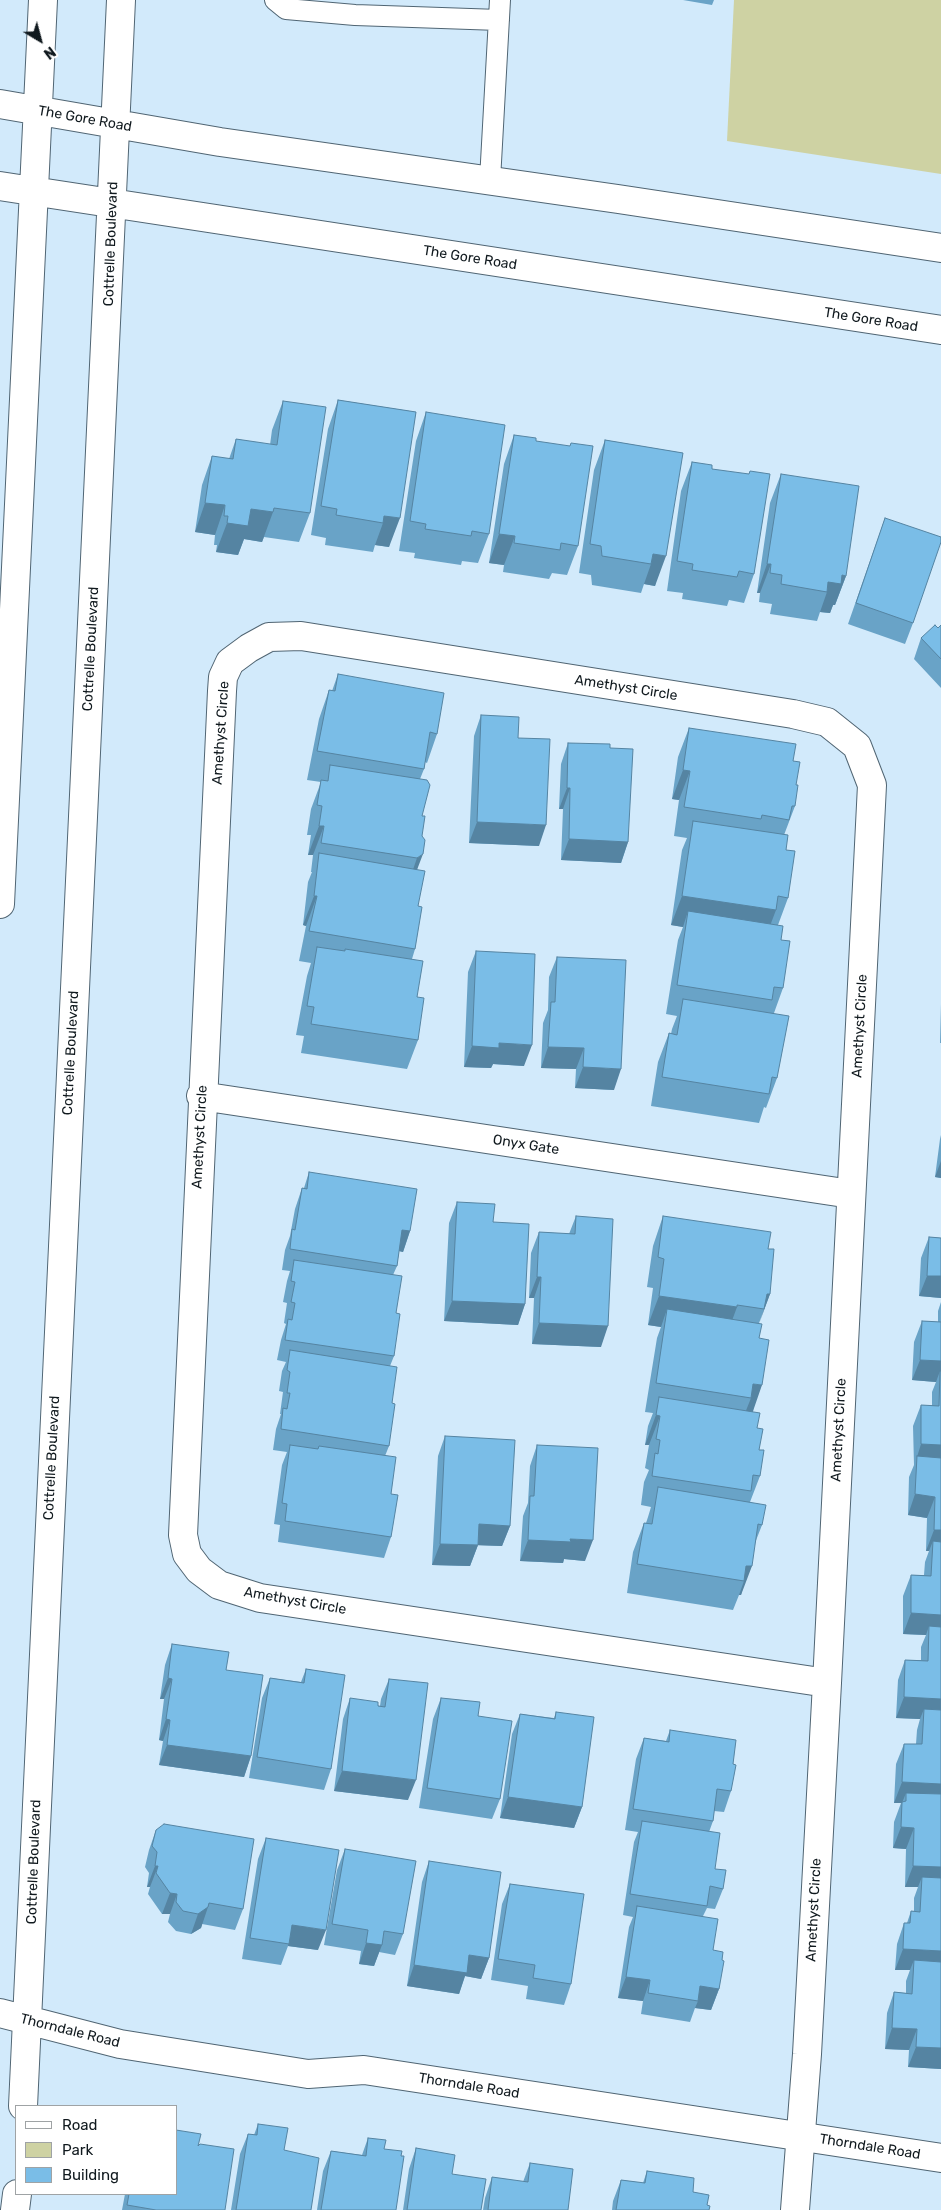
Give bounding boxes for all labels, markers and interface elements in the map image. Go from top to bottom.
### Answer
north arrow [15,15,65,65]
text: N [40,43,58,62]
street label: The Gore Road [37,102,133,136]
street label: Cottrelle Boulevard [100,181,122,307]
street label: The Gore Road [422,242,518,274]
street label: The Gore Road [823,304,919,336]
street label: Cottrelle Boulevard [79,586,103,712]
street label: Amethyst Circle [573,672,679,704]
street label: Amethyst Circle [209,681,233,785]
street label: Amethyst Circle [849,974,871,1078]
street label: Cottrelle Boulevard [59,990,83,1116]
street label: Amethyst Circle [189,1085,211,1189]
street label: Onyx Gate [492,1131,560,1159]
street label: Amethyst Circle [828,1378,850,1482]
street label: Cottrelle Boulevard [40,1395,64,1521]
street label: Amethyst Circle [242,1584,348,1618]
street label: Cottrelle Boulevard [23,1799,45,1925]
street label: Amethyst Circle [803,1858,825,1962]
street label: Thorndale Road [18,2010,122,2052]
street label: Thorndale Road [417,2070,521,2102]
legend [15,2105,178,2195]
text: Road [62,2116,98,2134]
street label: Thorndale Road [818,2131,922,2163]
text: Park [62,2141,93,2159]
text: Building [62,2166,119,2184]

